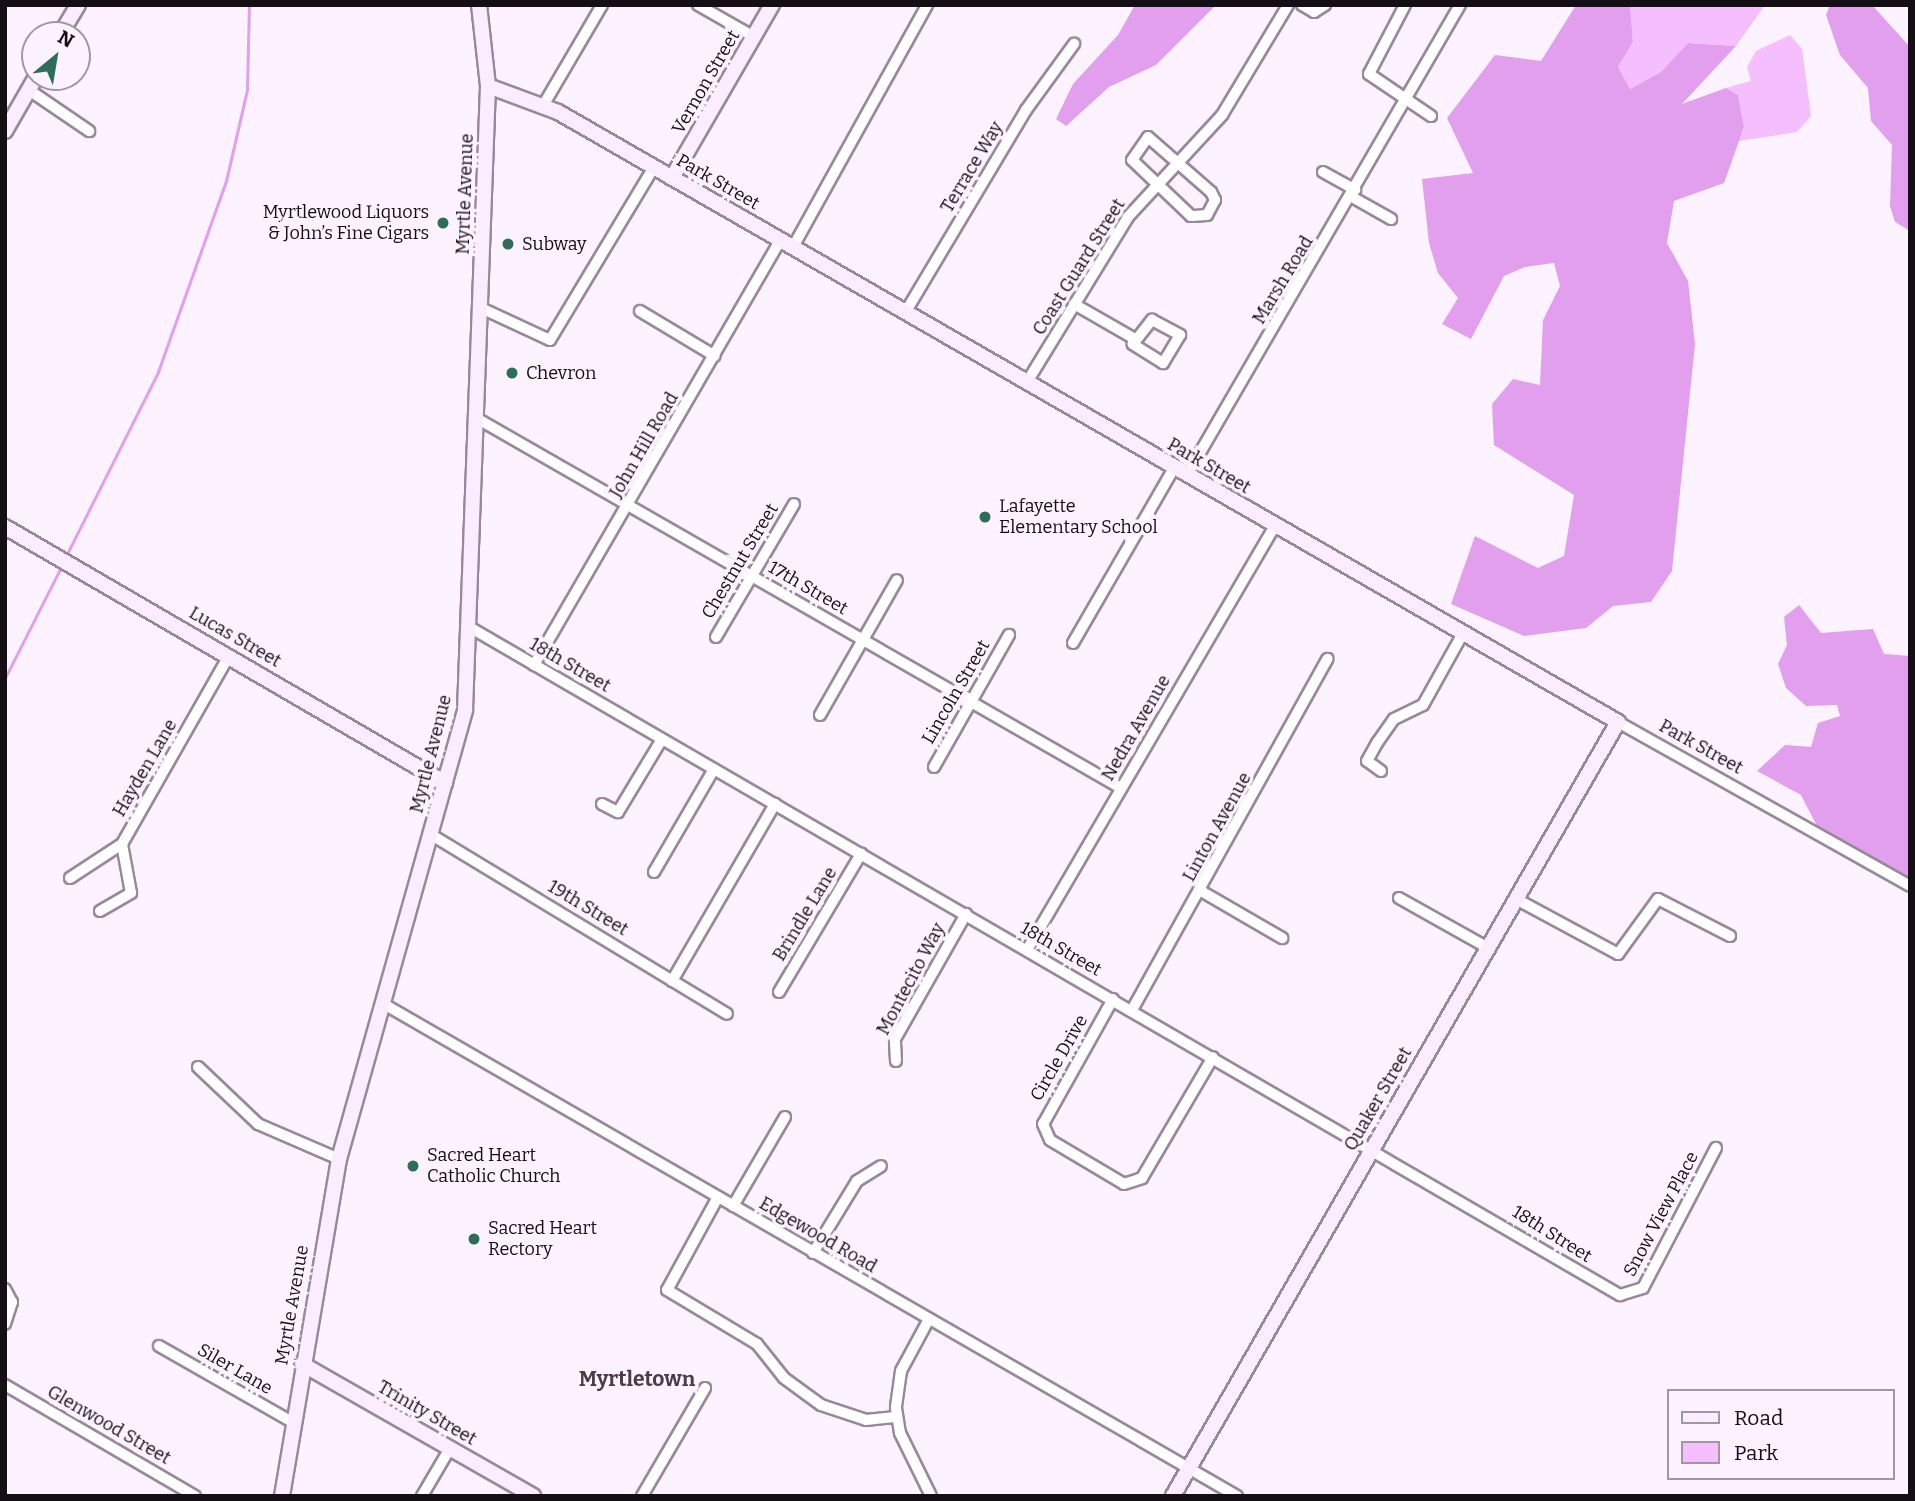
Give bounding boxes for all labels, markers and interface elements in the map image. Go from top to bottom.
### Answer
north arrow [21,21,91,91]
text: N [54,25,78,53]
street label: Vernon Street [668,26,744,138]
street label: Terrace Way [936,118,1008,216]
street label: Myrtle Avenue [452,133,478,255]
street label: Park Street [673,150,763,214]
street label: Coast Guard Street [1028,195,1130,339]
place label: Myrtlewood Liquors & John’s Fine Cigars [263,202,429,244]
marker: Myrtlewood Liquors & John’s Fine Cigars [435,215,451,231]
street label: Marsh Road [1248,232,1318,328]
place label: Subway [522,233,587,255]
marker: Subway [500,236,516,252]
place label: Chevron [526,362,596,384]
marker: Chevron [504,365,520,381]
street label: John Hill Road [605,388,683,502]
street label: Park Street [1164,434,1254,498]
place label: Lafayette Elementary School [999,496,1158,538]
street label: Chestnut Street [697,499,783,623]
marker: Lafayette Elementary School [977,509,993,525]
street label: 17th Street [764,557,852,619]
street label: Lucas Street [185,602,285,672]
street label: 18th Street [526,633,614,697]
street label: Lincoln Street [917,636,995,748]
street label: Nedra Avenue [1097,671,1175,785]
street label: Myrtle Avenue [406,693,456,815]
street label: Hayden Lane [108,715,182,821]
street label: Park Street [1655,715,1747,779]
street label: Linton Avenue [1178,769,1256,885]
street label: Brindle Lane [768,863,842,965]
street label: 19th Street [544,876,632,940]
street label: 18th Street [1017,917,1105,981]
street label: Montecito Way [872,919,950,1039]
street label: Circle Drive [1026,1011,1092,1105]
street label: Quaker Street [1340,1043,1416,1155]
place label: Sacred Heart Catholic Church [427,1145,560,1188]
street label: Snow View Place [1619,1148,1703,1280]
marker: Sacred Heart Catholic Church [405,1158,421,1174]
street label: Edgewood Road [755,1193,881,1277]
street label: 18th Street [1508,1201,1596,1267]
place label: Sacred Heart Rectory [488,1218,597,1260]
marker: Sacred Heart Rectory [466,1231,482,1247]
street label: Myrtle Avenue [271,1243,313,1367]
street label: Siler Lane [194,1339,276,1399]
district label: Myrtletown [579,1366,695,1392]
street label: Trinity Street [374,1376,480,1450]
street label: Glenwood Street [43,1381,175,1469]
legend [1666,1389,1894,1480]
text: Road [1734,1405,1783,1431]
text: Park [1734,1440,1778,1466]

